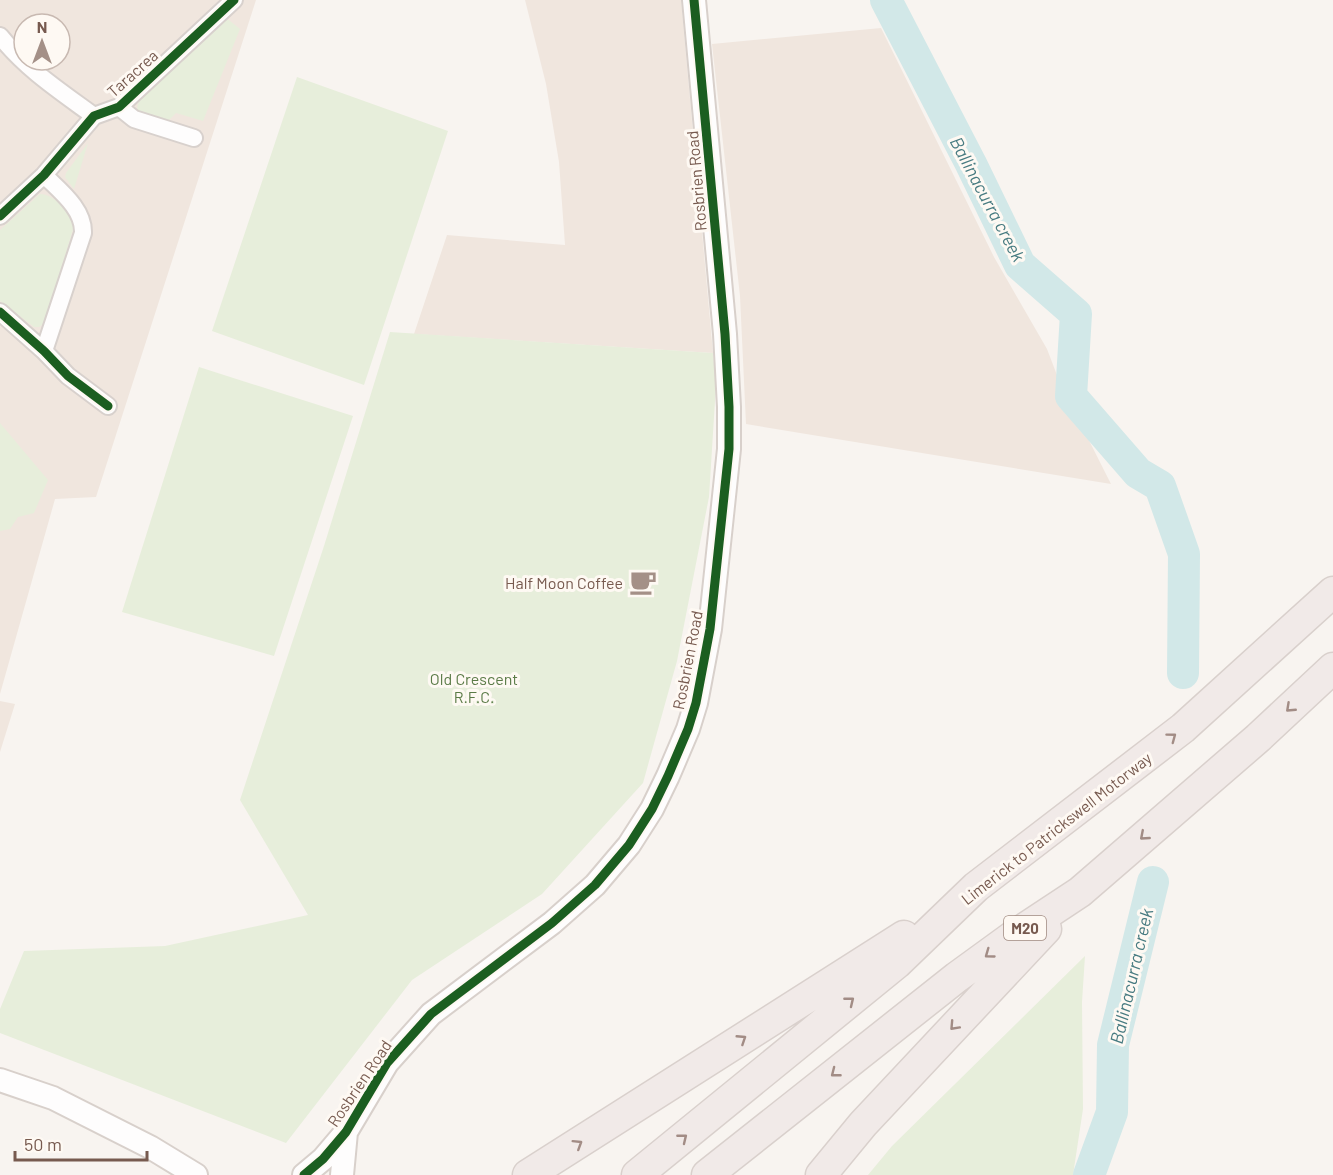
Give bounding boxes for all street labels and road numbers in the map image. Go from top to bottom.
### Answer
street label: Taracrea [103,45,161,101]
street label: Rosbrien Road [682,130,710,232]
street label: Rosbrien Road [668,609,706,711]
street label: Limerick to Patrickswell Motorway [957,747,1155,908]
road number: M20 [1004,916,1046,940]
street label: Rosbrien Road [323,1036,395,1130]

